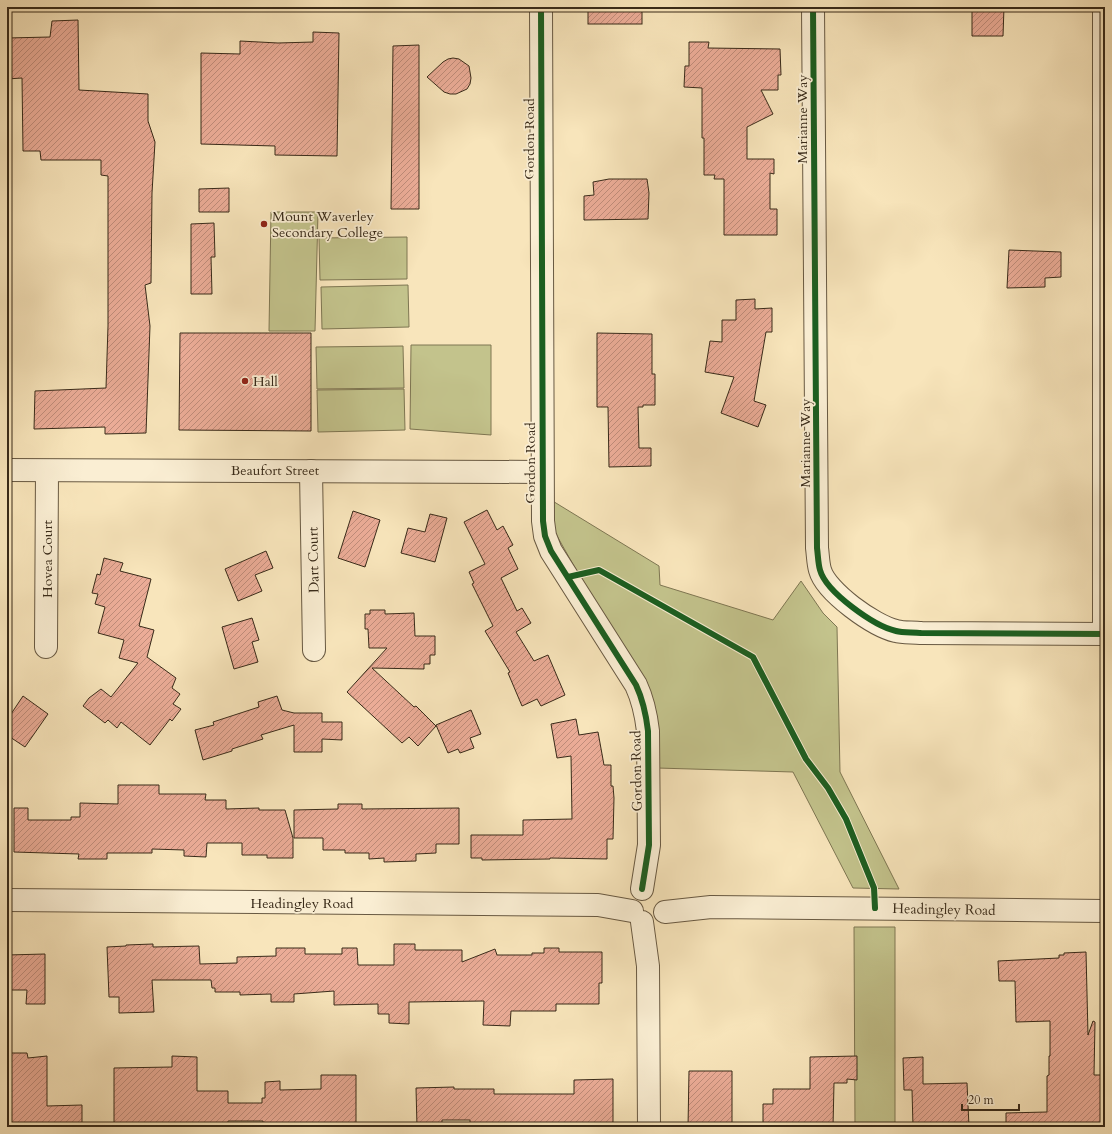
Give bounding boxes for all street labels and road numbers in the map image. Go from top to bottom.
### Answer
street label: Marianne Way [793,74,812,164]
street label: Gordon Road [520,98,539,180]
street label: Marianne Way [796,398,815,488]
street label: Gordon Road [521,422,540,504]
street label: Beaufort Street [231,461,320,480]
street label: Hovea Court [38,519,57,598]
street label: Dart Court [303,526,324,593]
street label: Gordon Road [626,730,647,812]
street label: Headingley Road [250,894,354,913]
street label: Headingley Road [892,899,996,920]

